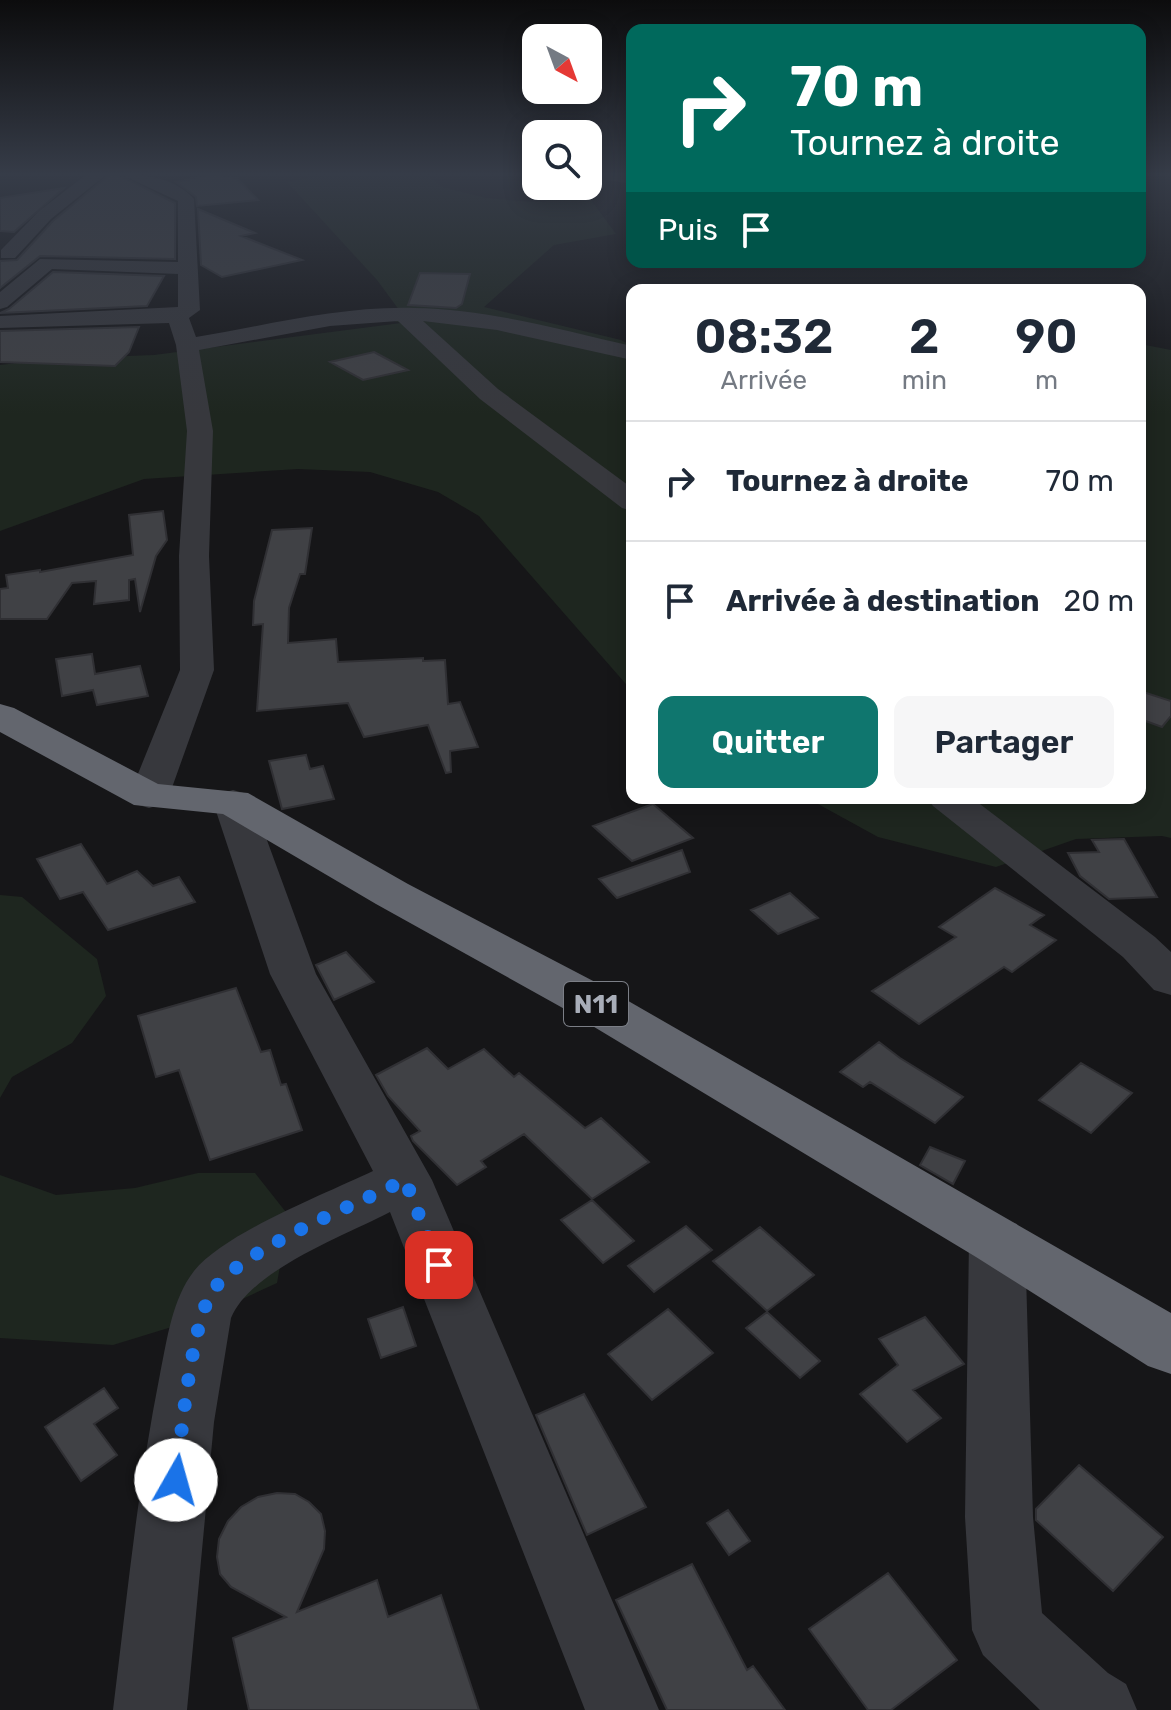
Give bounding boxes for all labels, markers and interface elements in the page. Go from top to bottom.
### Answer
north arrow [522,24,602,104]
map controls [522,24,602,200]
text: 70 m [790,54,923,120]
icon: right [658,56,762,160]
button: search [522,120,602,200]
text: Tournez à droite [790,121,1060,164]
icon: arrive [734,208,778,252]
text: Puis [658,212,718,248]
text: 08:32 [694,308,833,365]
text: 2 [909,308,940,365]
text: 90 [1015,308,1078,365]
text: Arrivée [721,365,807,396]
text: min [902,365,947,396]
text: m [1035,365,1058,396]
icon: right [658,459,702,503]
text: Tournez à droite [726,463,969,499]
text: 70 m [1046,463,1114,499]
icon: arrive [658,579,702,623]
text: Arrivée à destination [726,583,1040,619]
text: 20 m [1064,583,1134,619]
button: Quitter [658,696,878,788]
button: Partager [894,696,1114,788]
road number: N11 [564,982,628,1026]
pin [405,1231,473,1299]
icon: arrive [417,1243,461,1287]
position arrow [134,1438,218,1522]

